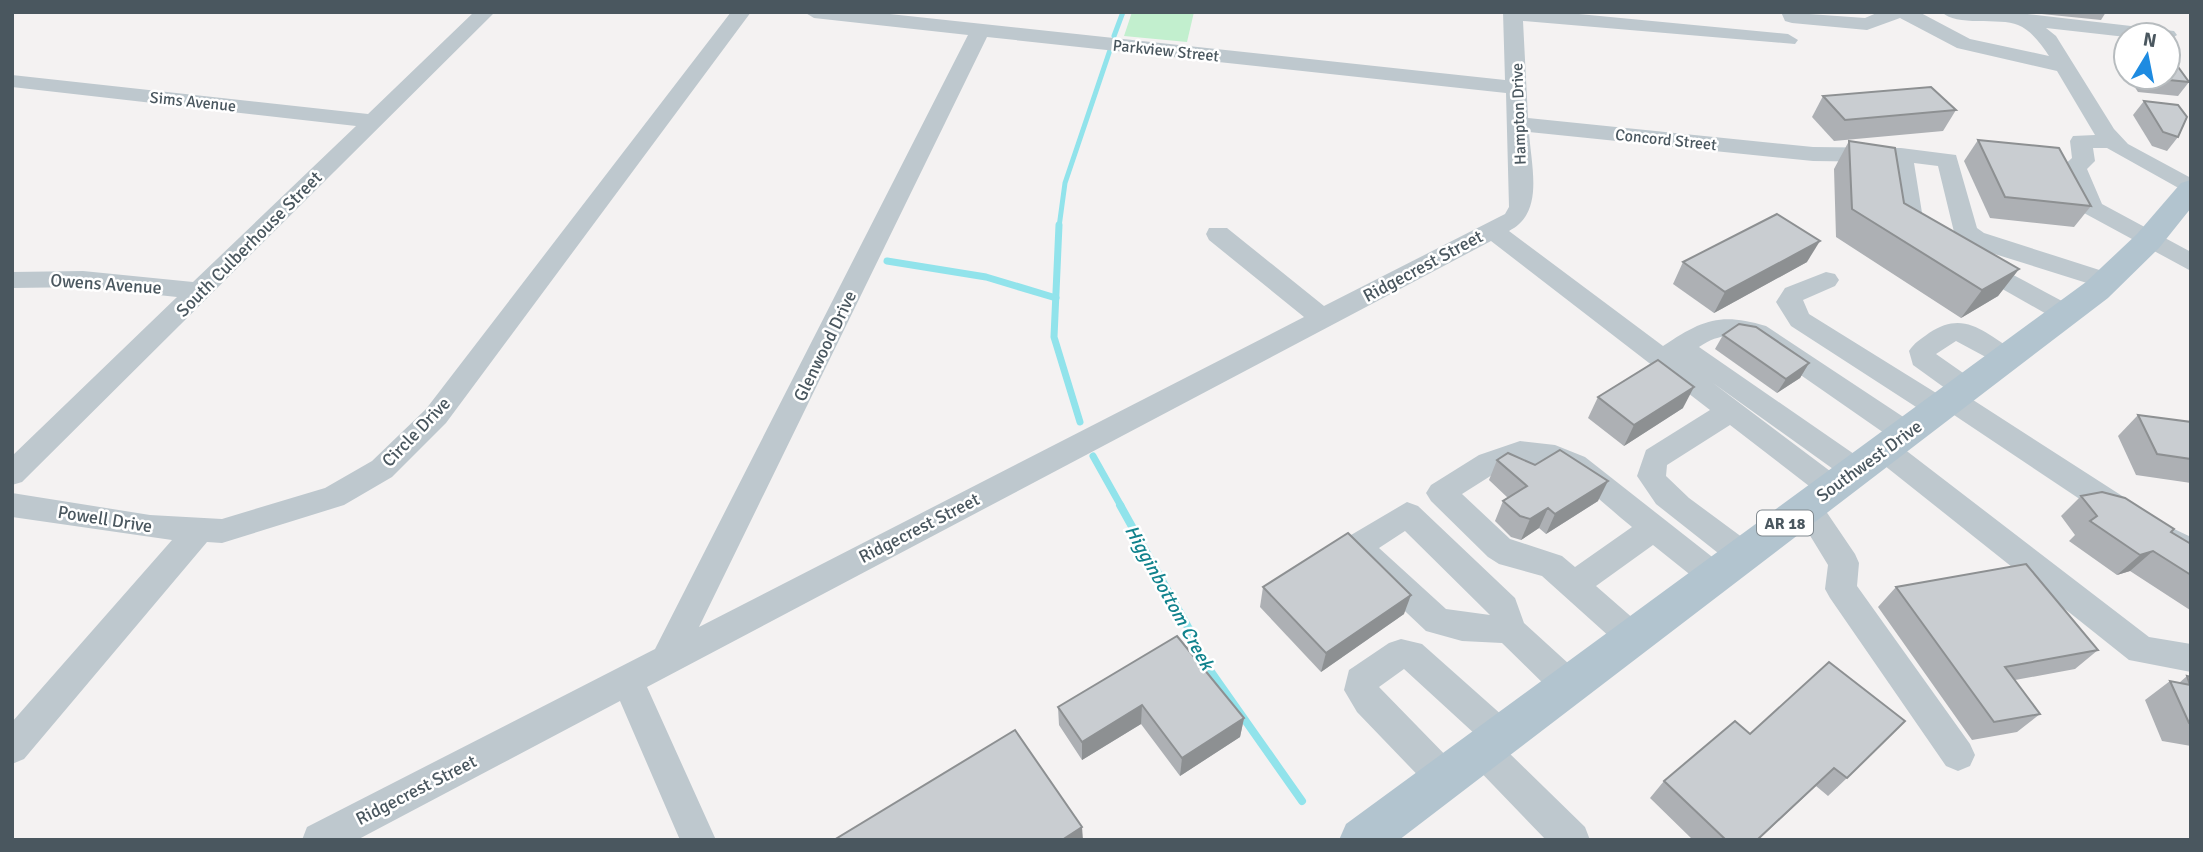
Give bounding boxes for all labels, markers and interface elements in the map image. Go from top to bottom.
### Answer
north arrow [2112,21,2182,91]
text: N [2141,27,2158,53]
street label: Parkview Street [1112,35,1220,67]
street label: Hampton Drive [1507,63,1531,165]
street label: Sims Avenue [149,88,237,116]
street label: Concord Street [1614,125,1718,155]
street label: South Culberhouse Street [172,167,326,321]
street label: Ridgecrest Street [1359,225,1487,307]
street label: Owens Avenue [50,269,162,299]
street label: Glenwood Drive [789,287,861,405]
street label: Circle Drive [377,392,455,472]
street label: Southwest Drive [1812,415,1926,507]
street label: Ridgecrest Street [855,488,983,568]
street label: Powell Drive [56,501,154,537]
road number: AR 18 [1757,510,1813,536]
water label: Higginbottom Creek [1119,521,1220,676]
street label: Ridgecrest Street [352,750,480,830]

